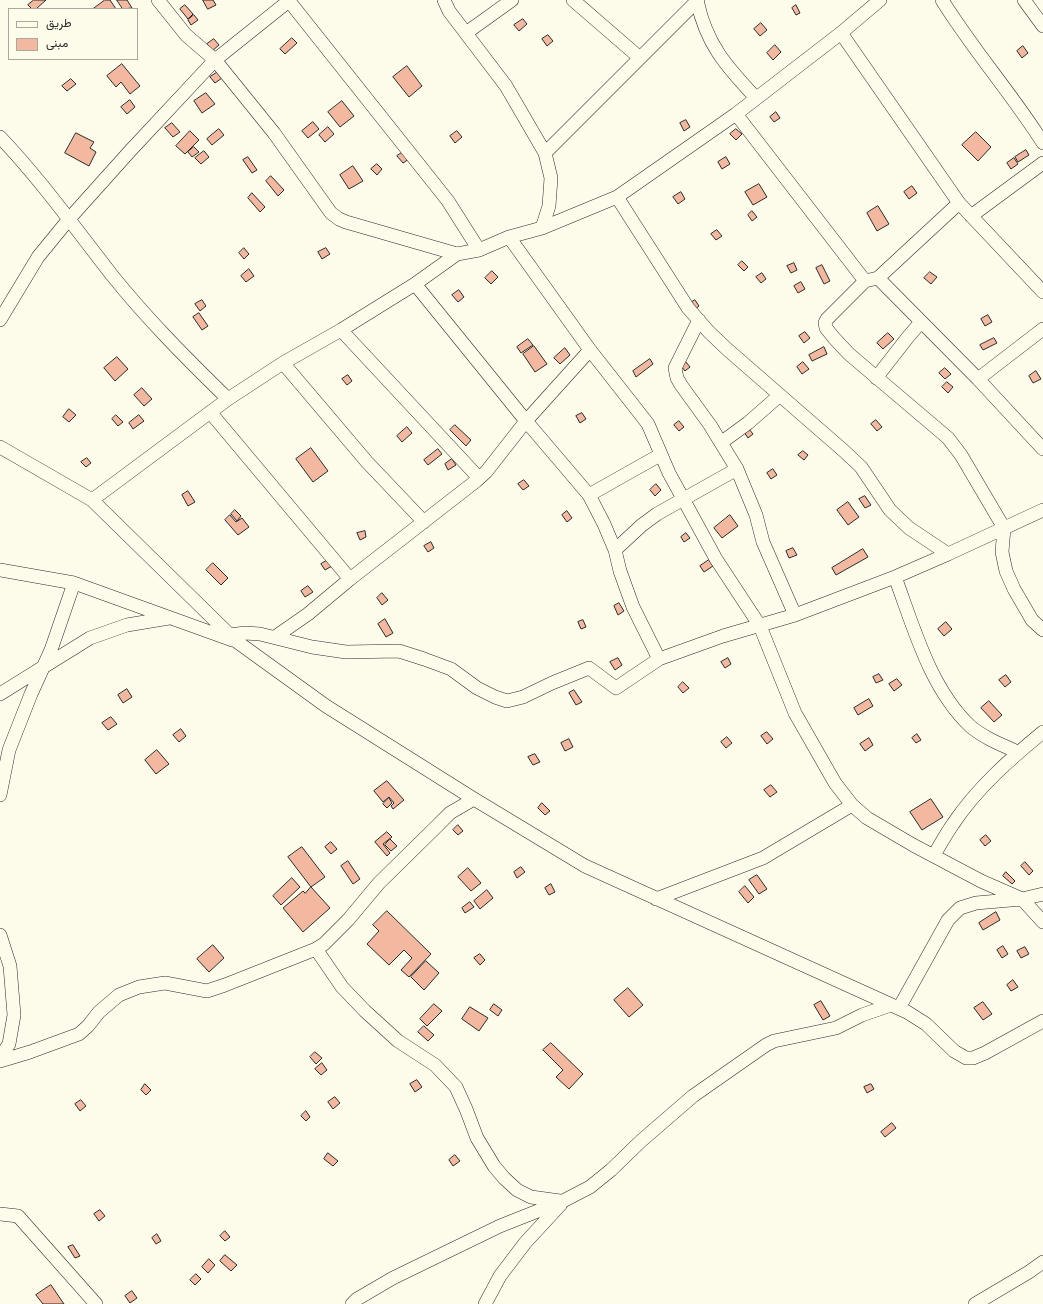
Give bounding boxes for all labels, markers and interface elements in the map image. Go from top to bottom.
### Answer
legend [8,8,138,60]
text: طريق [46,16,71,30]
text: مبنى [46,36,68,50]

